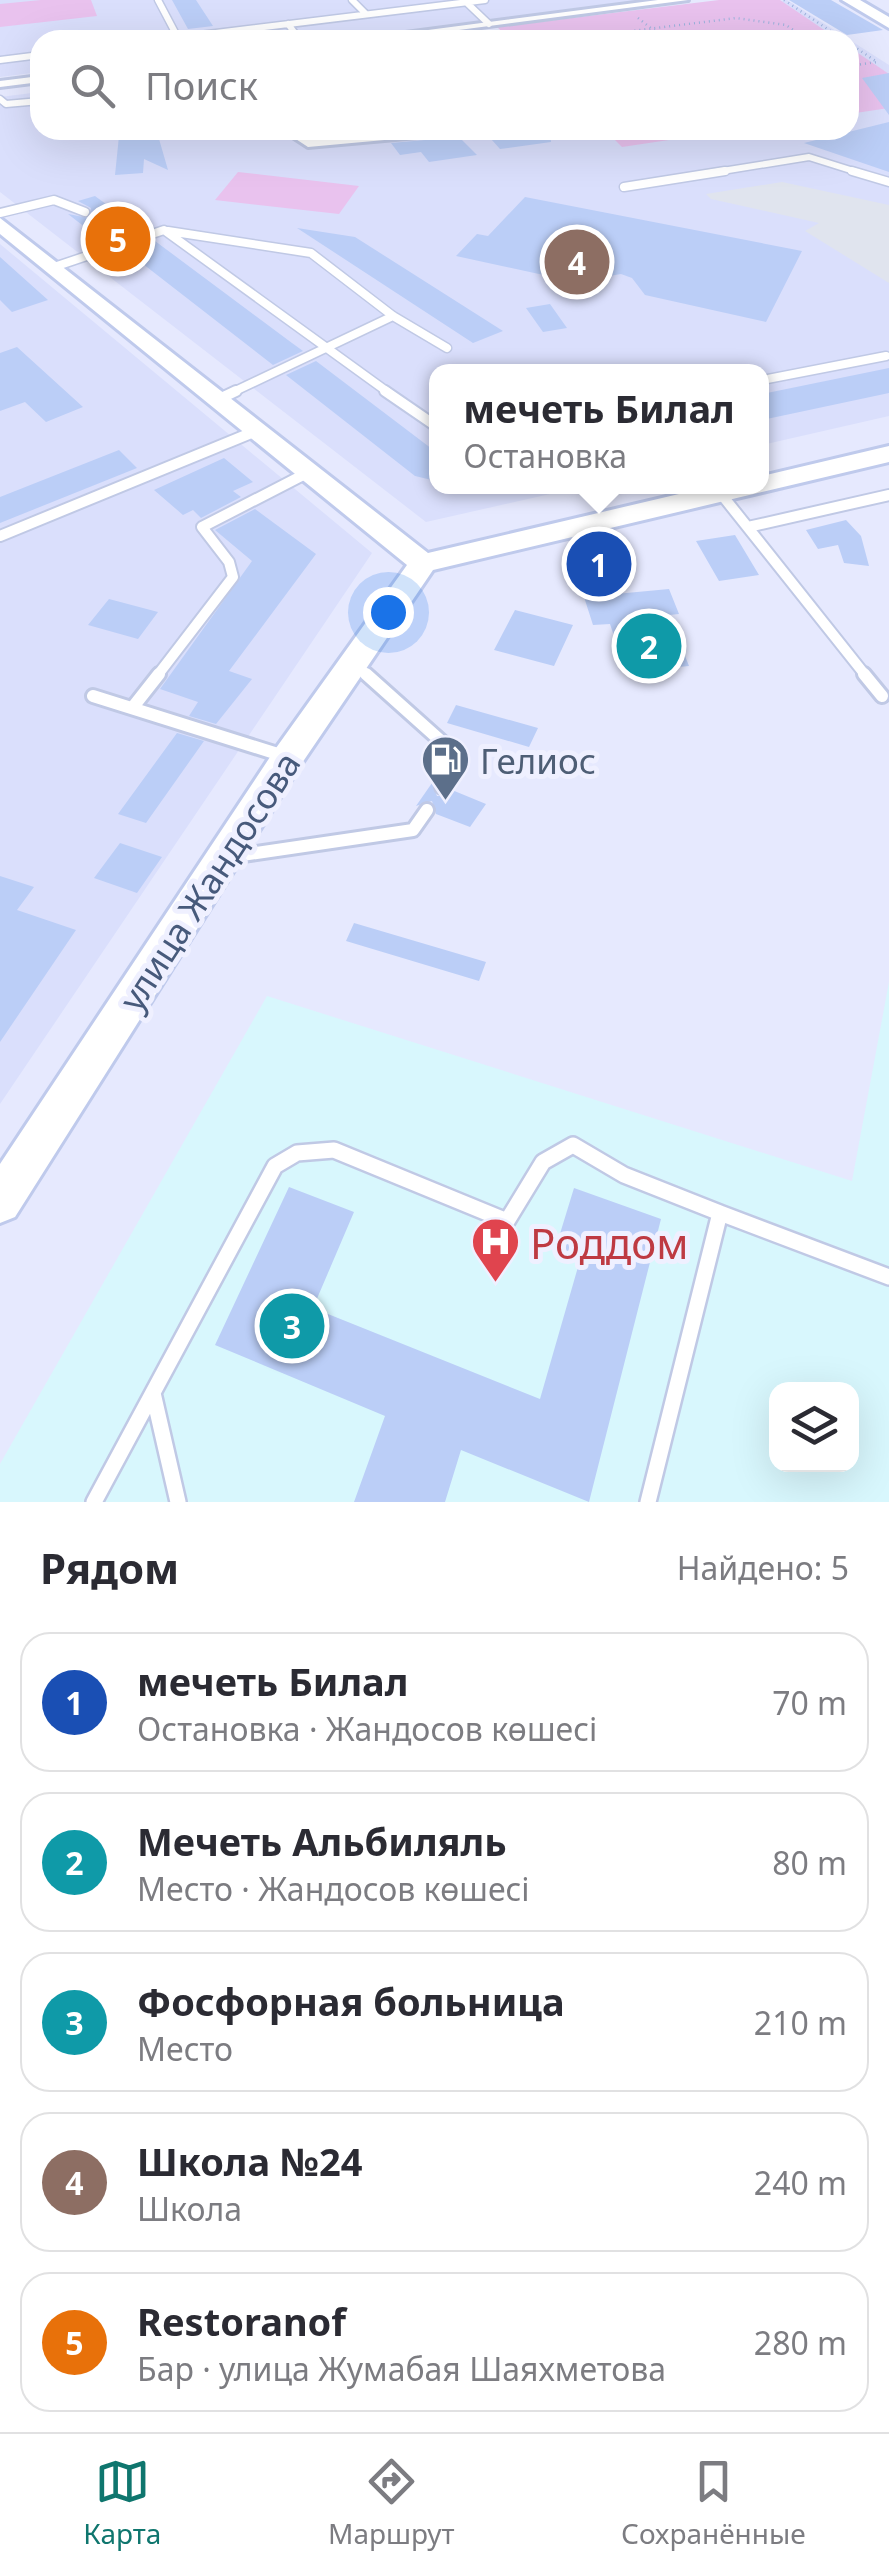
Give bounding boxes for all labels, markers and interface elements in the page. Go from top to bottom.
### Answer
search box [30,30,859,140]
icon: search [65,58,120,113]
text: Поиск [145,59,258,111]
pin: 5 [86,202,150,276]
pin: 4 [544,224,610,300]
popup [429,364,769,494]
text: мечеть Билал [463,382,735,434]
text: Остановка [463,434,627,477]
pin: 1 [566,526,632,602]
your location [363,587,414,638]
pin: 2 [616,608,682,684]
fuel station icon: Гелиос [419,734,471,802]
place label: Гелиос [480,737,596,784]
street label: улица Жандосова [108,743,310,1019]
place label: Роддом [530,1214,689,1271]
hospital icon: Роддом [469,1216,521,1284]
pin: 3 [260,1288,324,1364]
map controls [769,1382,859,1472]
button: layers [769,1382,859,1472]
text: Рядом [40,1539,179,1596]
text: Найдено: 5 [677,1546,849,1589]
text: мечеть Билал [137,1655,408,1707]
text: 1 [65,1681,84,1724]
text: 70 m [772,1681,847,1724]
text: Остановка · Жандосов көшесі [137,1707,597,1750]
text: Мечеть Альбиляль [137,1815,507,1867]
text: 2 [65,1841,84,1884]
text: 80 m [772,1841,847,1884]
text: Место · Жандосов көшесі [137,1867,530,1910]
text: Фосфорная больница [137,1975,565,2027]
text: 3 [65,2001,84,2044]
text: 210 m [754,2001,847,2044]
text: Место [137,2027,233,2070]
text: Школа №24 [137,2135,363,2187]
text: 4 [65,2161,84,2204]
text: 240 m [754,2161,847,2204]
text: Школа [137,2187,242,2230]
text: Restoranof [137,2295,346,2347]
text: 5 [65,2321,84,2364]
text: 280 m [754,2321,847,2364]
text: Бар · улица Жумабая Шаяхметова [137,2347,666,2390]
tab: Карта [83,2454,161,2552]
tab: Маршрут [328,2454,455,2552]
tab: Сохранённые [621,2454,806,2552]

